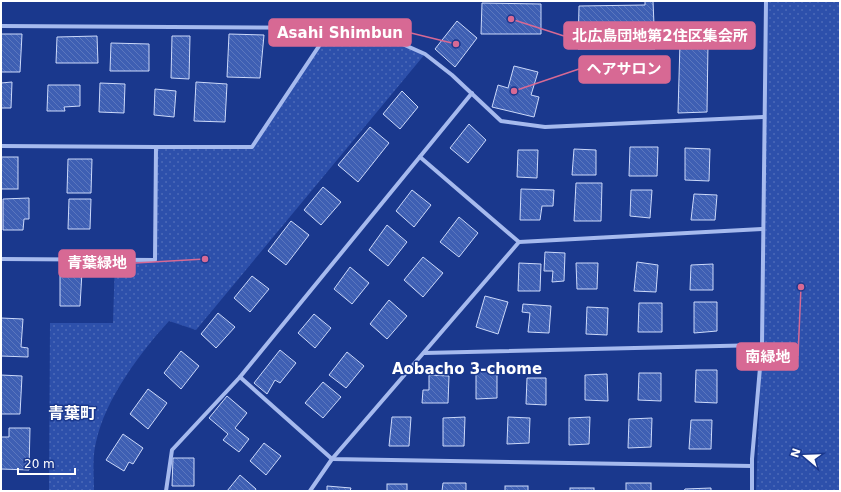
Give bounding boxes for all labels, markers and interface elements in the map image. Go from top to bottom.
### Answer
callout: Asahi Shimbun [269,19,411,46]
callout: 北広島団地第2住区集会所 [564,22,755,49]
text: Asahi Shimbun [277,24,403,42]
text: 北広島団地第2住区集会所 [572,27,748,45]
callout: ヘアサロン [579,56,670,83]
text: ヘアサロン [586,60,662,78]
callout: 青葉緑地 [59,250,135,277]
text: 青葉緑地 [67,254,127,272]
callout: 南緑地 [737,343,798,370]
text: 南緑地 [745,348,791,366]
district label: Aobacho 3-chome [392,360,542,378]
district label: 青葉町 [48,404,96,423]
north arrow [785,436,825,476]
text: N [788,446,804,459]
scale bar [18,450,75,476]
text: 20 m [24,457,55,471]

